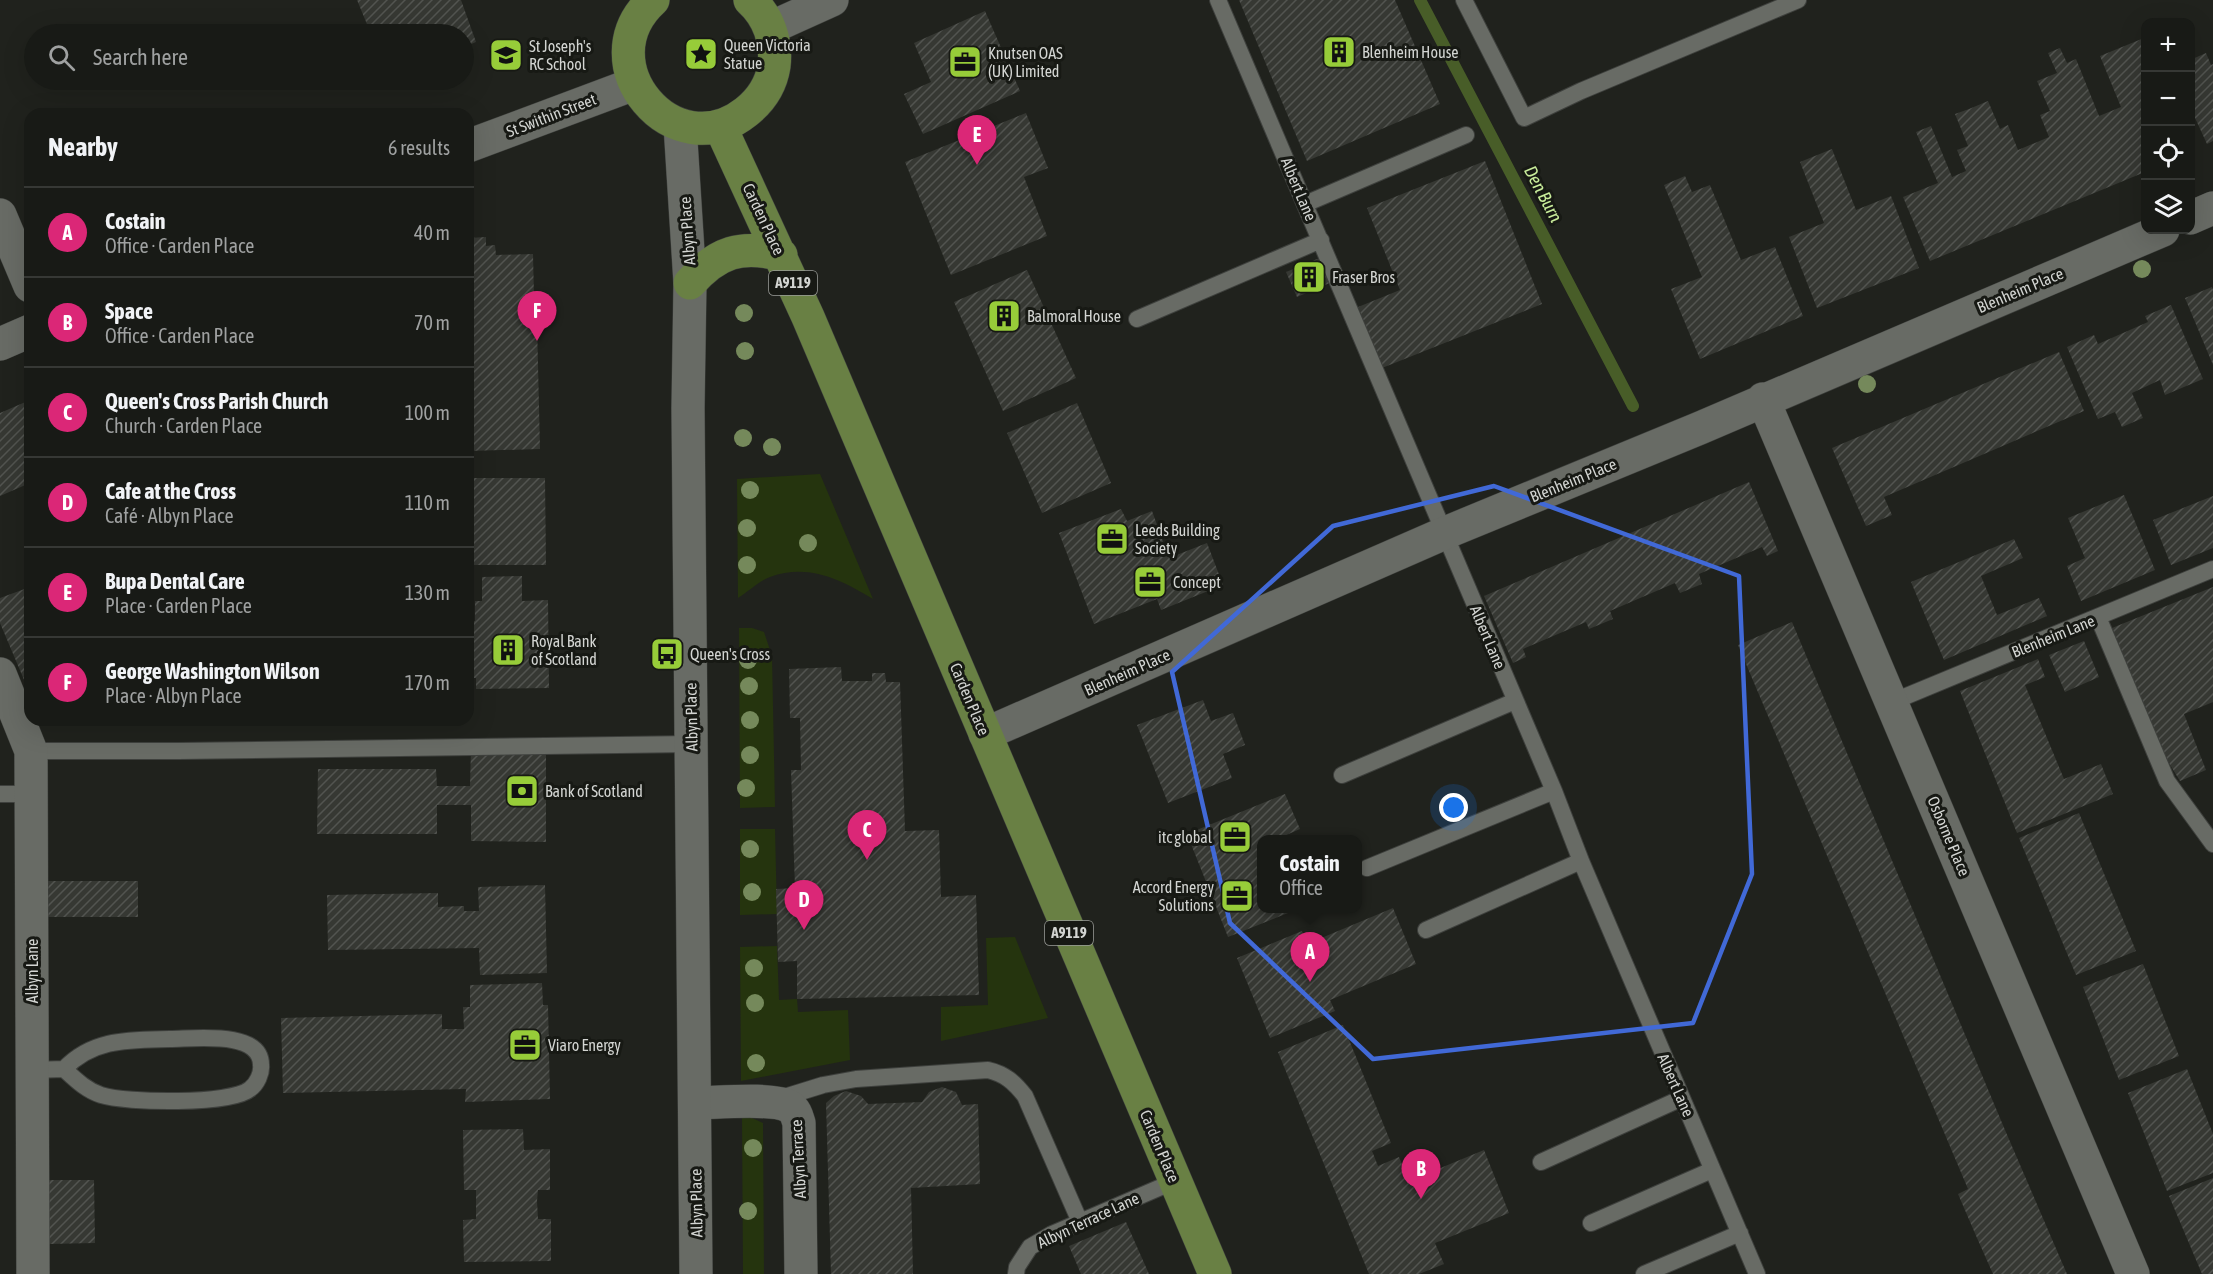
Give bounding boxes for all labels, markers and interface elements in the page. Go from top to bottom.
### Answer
map controls [2141,18,2195,234]
button: + [2141,18,2195,72]
search box [24,24,474,90]
building icon: Blenheim House [1321,34,1357,70]
place icon: Queen Victoria Statue [683,36,719,72]
place label: Queen Victoria Statue [724,36,811,72]
school or university icon: St Joseph's RC School [488,37,524,73]
place label: St Joseph's RC School [529,37,592,73]
icon: search [45,41,78,74]
place label: Blenheim House [1362,43,1459,61]
text: Search here [93,44,188,70]
office icon: Knutsen OAS (UK) Limited [947,44,983,80]
place label: Knutsen OAS (UK) Limited [988,44,1063,81]
button: − [2141,72,2195,126]
street label: St Swithin Street [504,90,599,140]
pin: E [958,116,996,165]
button: locate [2141,126,2195,180]
text: Nearby [48,132,118,162]
text: 6 results [388,136,450,159]
street label: Albert Lane [1278,155,1320,223]
water label: Den Burn [1520,162,1567,226]
street label: Carden Place [740,180,788,258]
button: layers [2141,180,2195,234]
street label: Albyn Place [676,196,699,266]
text: Costain [105,208,165,234]
text: A [63,221,72,244]
text: 40 m [414,221,450,244]
text: Office · Carden Place [105,234,254,257]
building icon: Fraser Bros [1291,259,1327,295]
street label: Blenheim Place [1974,264,2066,316]
place label: Fraser Bros [1332,268,1396,286]
road number: A9119 [769,271,817,295]
pin: F [518,292,556,341]
text: Space [105,298,153,324]
building icon: Balmoral House [986,298,1022,334]
place label: Balmoral House [1027,307,1121,325]
text: B [63,311,72,334]
text: 70 m [414,311,450,334]
text: Office · Carden Place [105,324,254,347]
text: Queen's Cross Parish Church [105,388,328,414]
text: C [63,401,72,424]
text: 100 m [405,401,450,424]
text: Church · Carden Place [105,414,262,437]
street label: Blenheim Place [1527,454,1619,506]
text: Cafe at the Cross [105,478,236,504]
text: D [62,491,73,514]
text: 110 m [405,491,450,514]
text: Café · Albyn Place [105,504,234,527]
office icon: Leeds Building Society [1094,521,1130,557]
place label: Leeds Building Society [1135,521,1220,558]
office icon: Concept [1132,564,1168,600]
text: Bupa Dental Care [105,568,245,594]
place label: Concept [1173,573,1221,592]
text: E [63,581,72,604]
text: 130 m [405,581,450,604]
text: Place · Carden Place [105,594,252,617]
street label: Albert Lane [1467,603,1509,671]
street label: Blenheim Lane [2009,611,2097,661]
building icon: Royal Bank of Scotland [490,632,526,668]
place label: Royal Bank of Scotland [531,632,597,668]
bus stop icon: Queen's Cross [649,636,685,672]
place label: Queen's Cross [690,645,771,663]
street label: Blenheim Place [1081,645,1173,699]
text: George Washington Wilson [105,658,320,684]
street label: Carden Place [947,660,993,738]
text: F [63,671,72,694]
text: 170 m [405,671,450,694]
street label: Albyn Place [681,682,702,752]
text: Place · Albyn Place [105,684,242,707]
bank icon: Bank of Scotland [504,773,540,809]
place label: Bank of Scotland [545,782,643,800]
your location [1439,793,1468,822]
street label: Osborne Place [1924,793,1974,879]
pin: C [848,810,886,860]
office icon: itc global [1217,819,1253,855]
place label: itc global [1158,828,1213,847]
popup [1257,835,1362,913]
text: Costain [1279,850,1340,876]
text: Office [1279,876,1323,899]
place label: Accord Energy Solutions [1133,878,1214,914]
office icon: Accord Energy Solutions [1219,878,1255,914]
pin: D [784,880,824,930]
road number: A9119 [1045,921,1093,945]
pin: A [1290,932,1330,982]
street label: Albyn Lane [23,939,42,1003]
office icon: Viaro Energy [507,1027,543,1063]
place label: Viaro Energy [548,1036,621,1055]
street label: Albert Lane [1654,1051,1698,1119]
street label: Carden Place [1137,1107,1183,1185]
street label: Albyn Terrace [787,1119,810,1199]
pin: B [1402,1150,1440,1199]
street label: Albyn Place [686,1168,707,1238]
street label: Albyn Terrace Lane [1034,1189,1142,1252]

